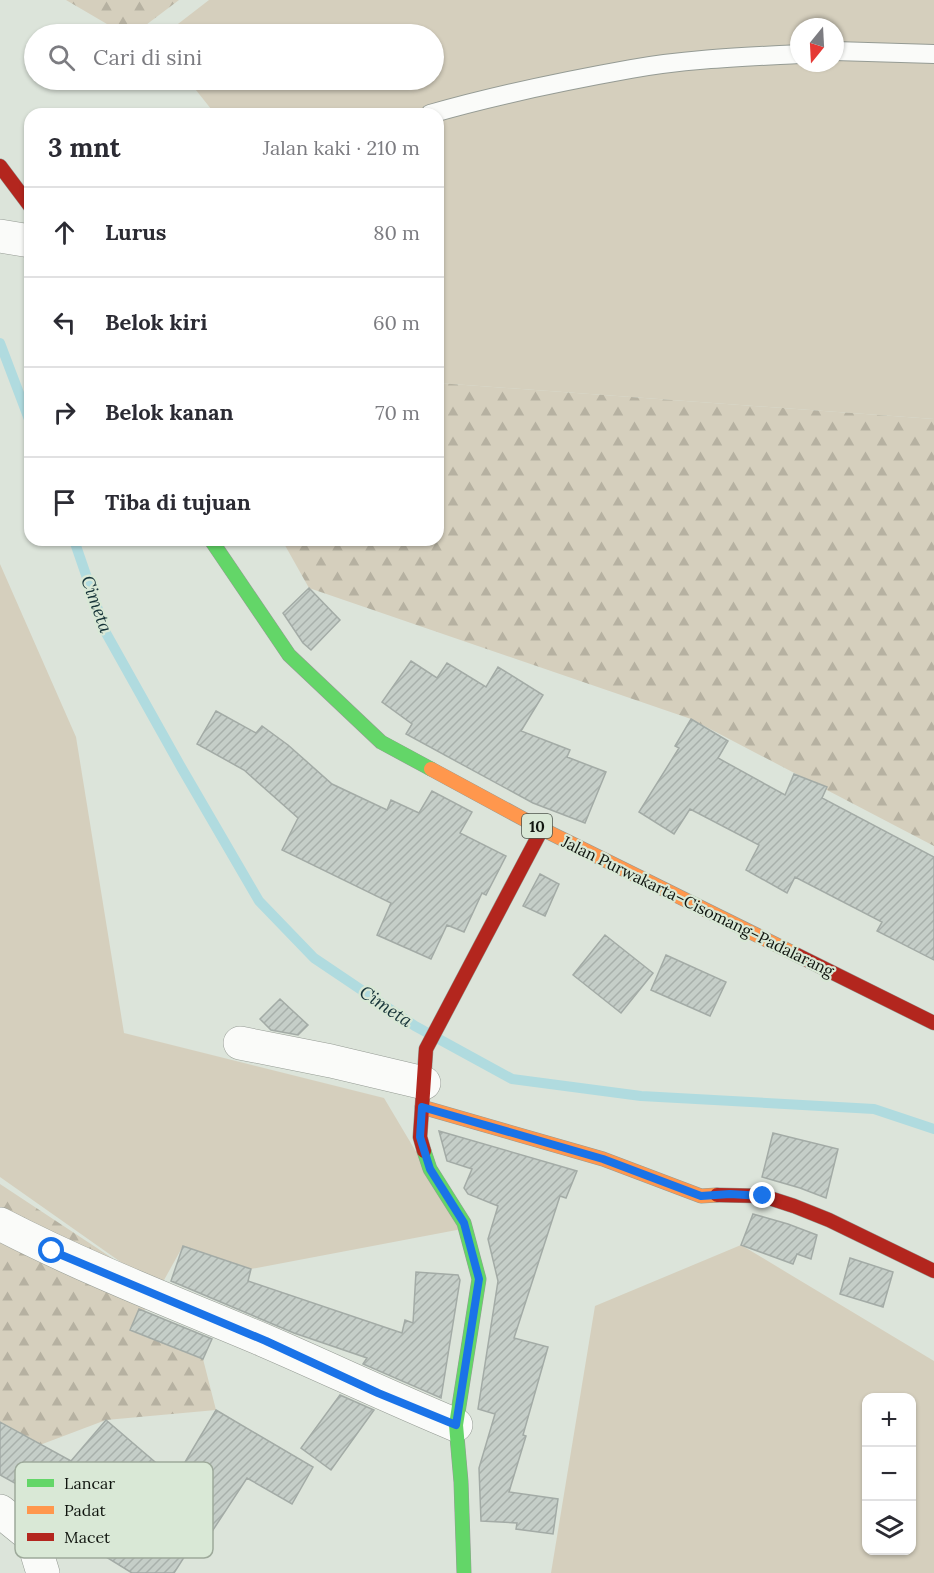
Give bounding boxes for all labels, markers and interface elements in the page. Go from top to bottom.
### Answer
north arrow [790,18,844,72]
search box [24,24,444,90]
icon: search [45,41,78,74]
text: Cari di sini [93,43,202,71]
text: 3 mnt [48,131,121,164]
text: Jalan kaki · 210 m [263,135,420,160]
icon: ahead [48,216,81,249]
text: Lurus [105,218,167,246]
text: 80 m [373,220,420,245]
icon: left [48,306,81,339]
text: Belok kiri [105,308,207,336]
text: 60 m [373,310,420,335]
icon: right [48,396,81,429]
text: Belok kanan [105,398,234,426]
text: 70 m [375,400,420,425]
icon: arrive [48,486,81,519]
text: Tiba di tujuan [105,488,251,516]
water label: Cimeta [76,572,118,636]
road number: 10 [522,814,552,838]
street label: Jalan Purwakarta–Cisomang–Padalarang [558,831,838,981]
water label: Cimeta [355,980,417,1032]
route end [749,1182,775,1208]
route start [38,1237,64,1263]
map controls [862,1393,916,1555]
button: + [862,1393,916,1447]
button: − [862,1447,916,1501]
legend [15,1462,213,1558]
text: Lancar [64,1473,115,1493]
text: Padat [64,1500,107,1520]
button: layers [862,1501,916,1555]
text: Macet [64,1527,111,1547]

